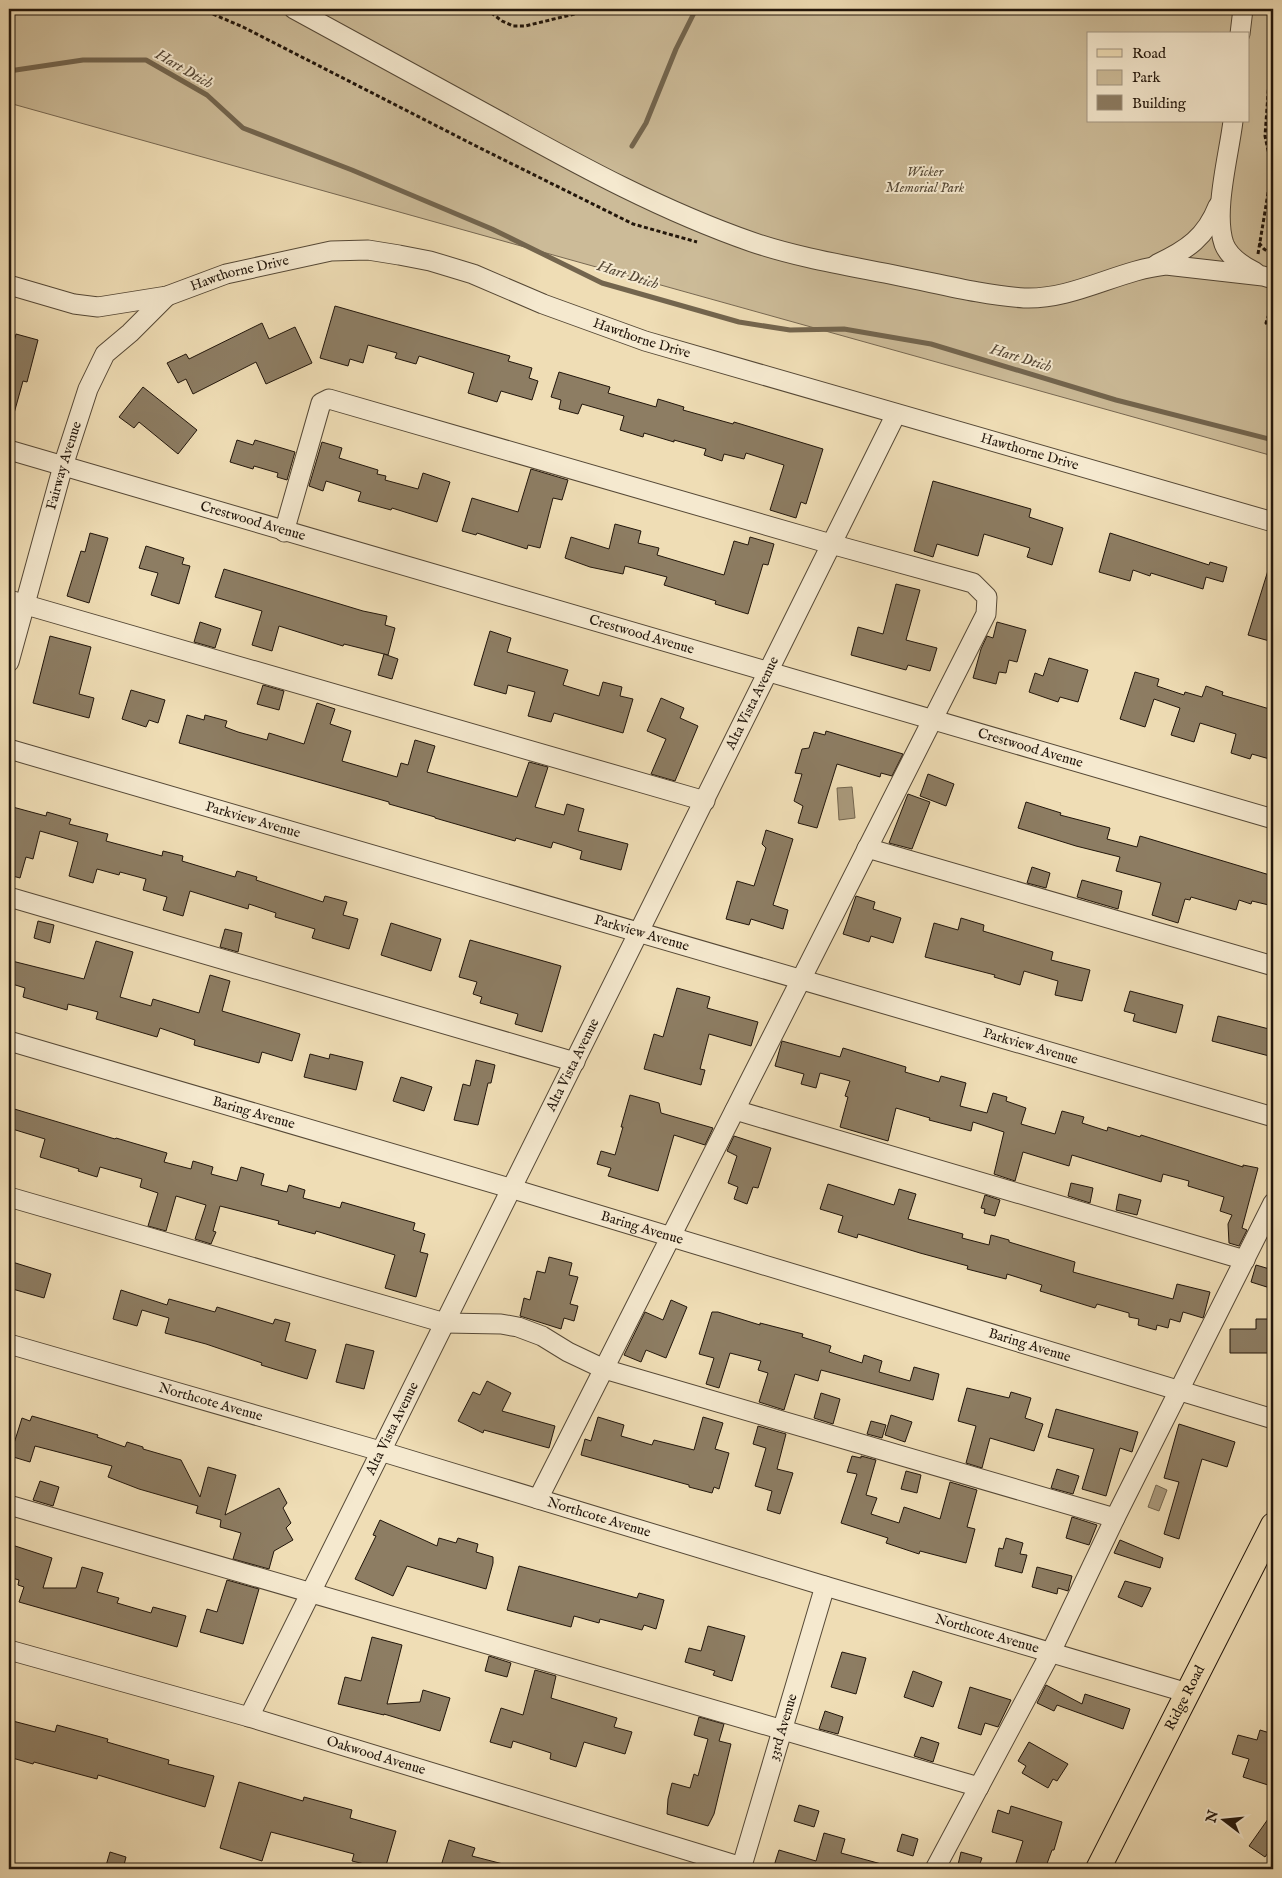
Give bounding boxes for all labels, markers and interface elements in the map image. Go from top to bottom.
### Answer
legend [1087,32,1250,122]
water label: Hart Dtich [151,44,217,93]
text: Road [1132,44,1167,63]
text: Park [1132,68,1162,87]
text: Building [1132,94,1187,113]
park label: Wicker Memorial Park [886,163,965,197]
street label: Hawthorne Drive [188,251,291,296]
water label: Hart Dtich [594,256,662,294]
street label: Hawthorne Drive [591,314,693,363]
water label: Hart Dtich [987,339,1055,377]
street label: Fairway Avenue [42,418,86,512]
street label: Hawthorne Drive [978,429,1081,475]
street label: Crestwood Avenue [198,497,308,545]
street label: Crestwood Avenue [587,611,697,659]
street label: Alta Vista Avenue [721,653,783,754]
street label: Crestwood Avenue [976,724,1086,772]
street label: Parkview Avenue [203,798,303,843]
street label: Parkview Avenue [592,911,692,956]
street label: Alta Vista Avenue [542,1015,604,1115]
street label: Parkview Avenue [981,1024,1081,1069]
street label: Baring Avenue [210,1092,298,1134]
street label: Baring Avenue [599,1207,686,1249]
street label: Baring Avenue [986,1324,1073,1366]
street label: Alta Vista Avenue [361,1378,423,1479]
street label: Northcote Avenue [157,1379,265,1426]
street label: Northcote Avenue [545,1493,654,1542]
street label: Northcote Avenue [933,1610,1042,1658]
street label: Ridge Road [1161,1662,1209,1733]
street label: 33rd Avenue [765,1691,802,1763]
street label: Oakwood Avenue [324,1732,428,1779]
north arrow [1200,1796,1250,1846]
text: N [1202,1808,1223,1826]

